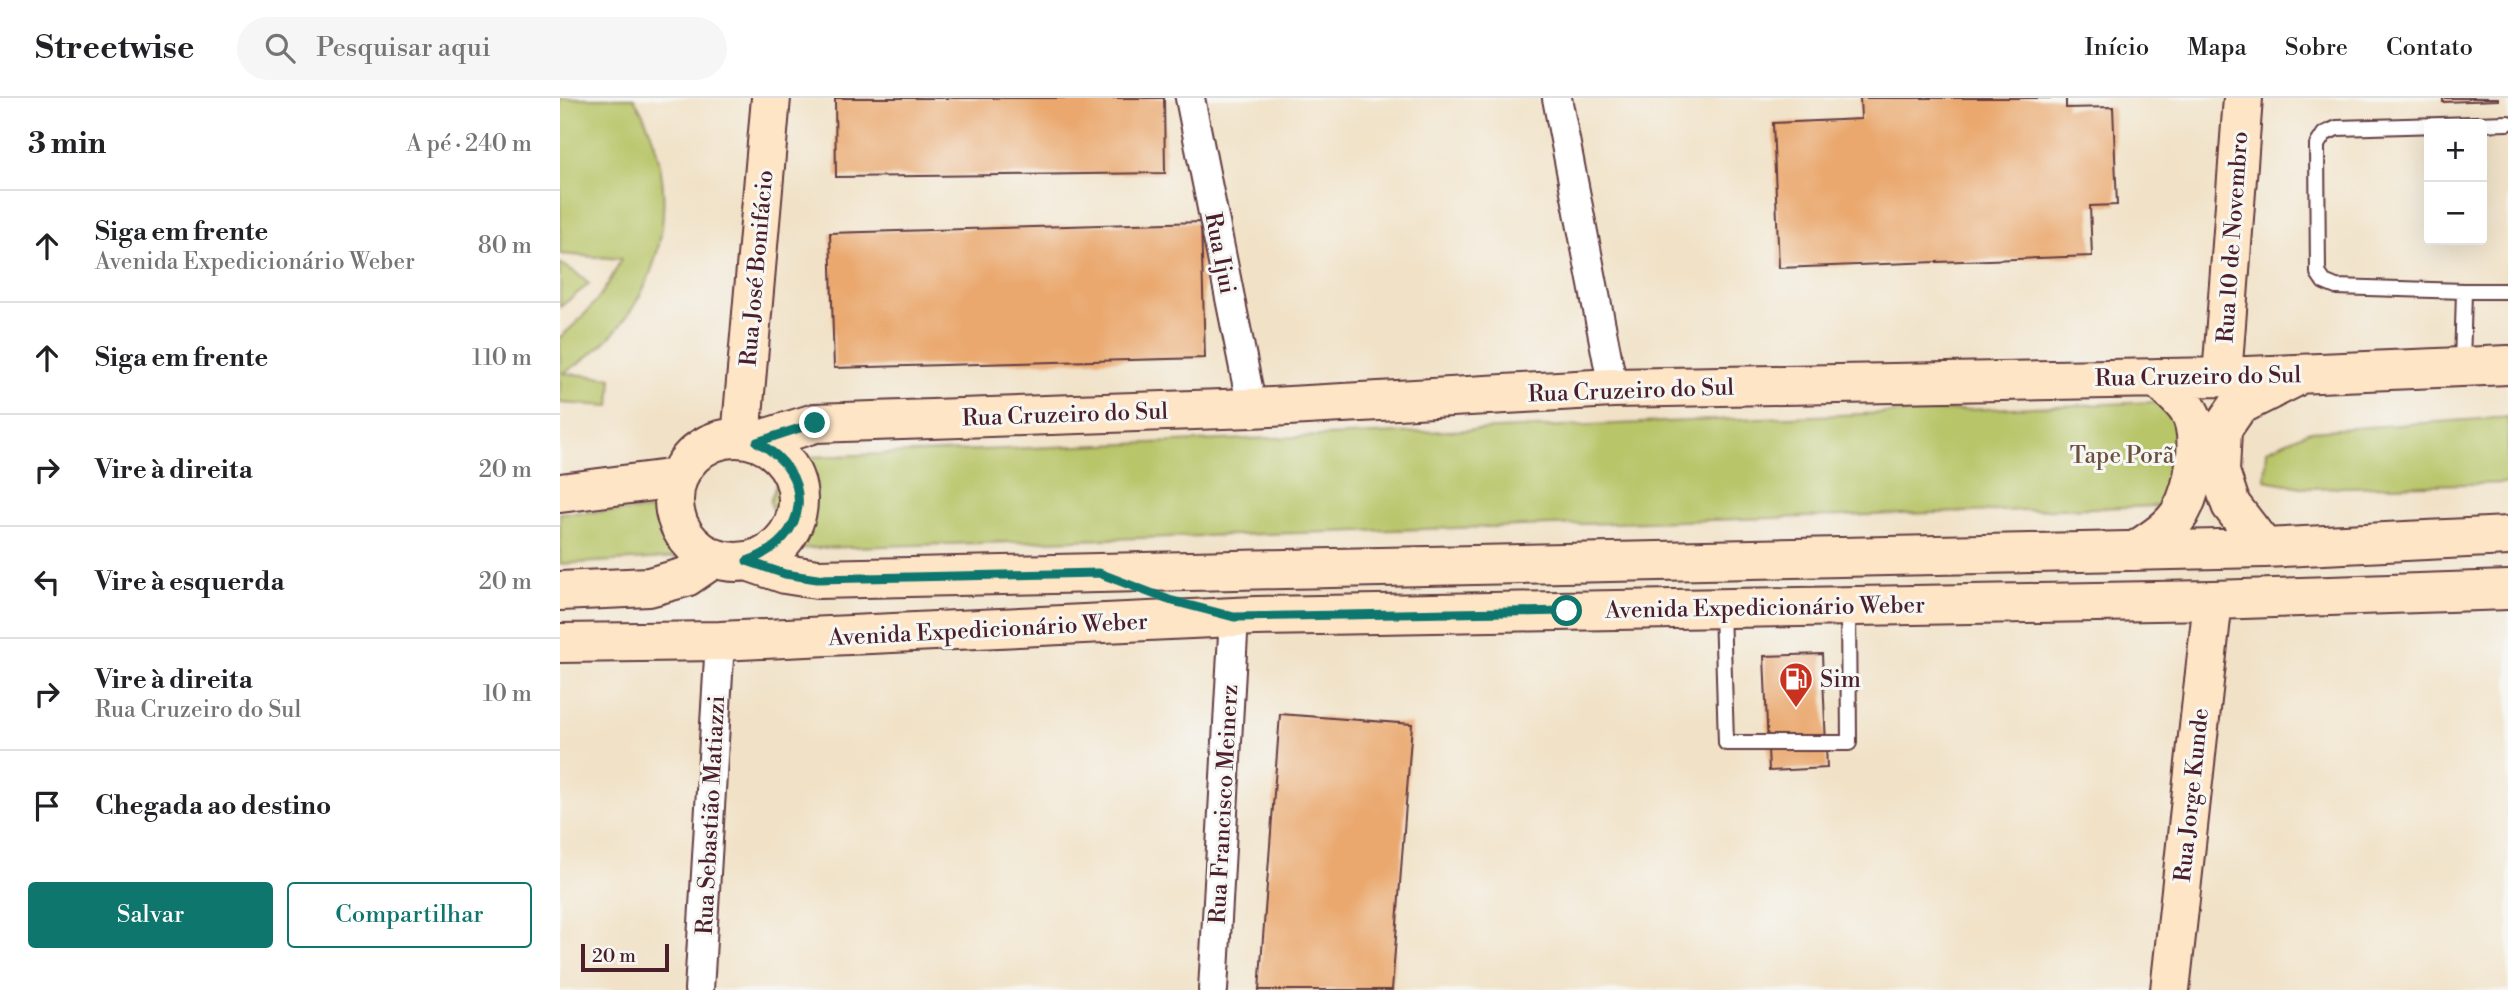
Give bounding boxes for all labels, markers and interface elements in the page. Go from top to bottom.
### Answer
search box [237,17,727,80]
text: Streetwise [35,28,195,69]
icon: search [261,29,299,67]
text: Pesquisar aqui [317,32,490,64]
text: Início [2085,33,2149,63]
text: Mapa [2187,33,2247,63]
text: Sobre [2285,33,2348,63]
text: Contato [2386,33,2473,63]
map controls [2424,119,2487,245]
button: + [2424,119,2487,182]
text: 3 min [28,125,106,163]
text: A pé · 240 m [406,130,532,158]
street label: Rua 10 de Novembro [2212,130,2254,344]
street label: Rua José Bonifácio [734,169,780,367]
button: − [2424,182,2487,245]
street label: Rua Ijui [1198,210,1242,296]
text: Siga em frente [95,216,268,248]
icon: ahead [28,227,66,265]
text: 80 m [478,232,532,260]
text: Avenida Expedicionário Weber [95,248,415,276]
icon: ahead [28,339,66,377]
text: Siga em frente [95,342,268,374]
text: 110 m [472,344,532,372]
street label: Rua Cruzeiro do Sul [2095,361,2302,393]
street label: Rua Cruzeiro do Sul [1527,373,1735,409]
street label: Rua Cruzeiro do Sul [961,397,1169,433]
route end [799,407,830,438]
park label: Tape Porã [2070,442,2175,470]
icon: right [28,451,66,489]
text: Vire à direita [95,454,253,486]
text: 20 m [479,456,532,484]
icon: left [28,563,66,601]
text: Vire à esquerda [95,566,285,598]
text: 20 m [479,568,532,596]
street label: Avenida Expedicionário Weber [1604,591,1925,625]
route start [1551,595,1582,626]
street label: Avenida Expedicionário Weber [827,608,1149,652]
fuel station icon: Sim [1777,660,1815,709]
text: Vire à direita [95,664,253,696]
place label: Sim [1820,666,1861,694]
icon: right [28,675,66,713]
text: 10 m [483,680,532,708]
street label: Rua Francisco Meinerz [1204,684,1244,925]
street label: Rua Sebastião Matiazzi [691,695,731,935]
text: Rua Cruzeiro do Sul [95,696,301,724]
street label: Rua Jorge Kunde [2169,707,2215,883]
icon: arrive [28,787,66,825]
text: Chegada ao destino [95,790,331,822]
button: Salvar [28,882,273,948]
button: Compartilhar [287,882,532,948]
scale bar [581,941,668,973]
text: 20 m [592,944,636,968]

